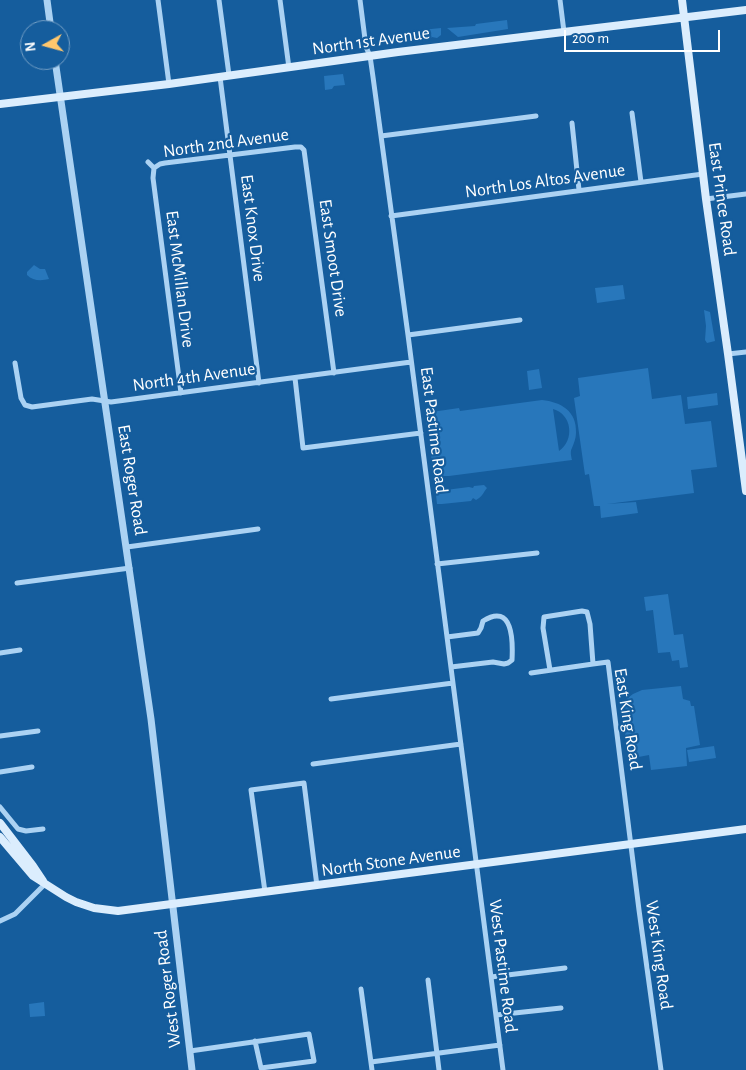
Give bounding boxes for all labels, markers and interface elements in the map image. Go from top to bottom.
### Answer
north arrow [20,20,70,70]
scale bar [566,20,722,52]
street label: North 1st Avenue [311,22,431,60]
text: 200 m [572,31,609,46]
text: N [24,41,39,52]
street label: North 2nd Avenue [162,123,290,163]
street label: East Prince Road [703,141,741,257]
street label: North Los Altos Avenue [464,159,626,203]
street label: East Knox Drive [236,173,270,283]
street label: East Smoot Drive [314,198,352,318]
street label: East McMillan Drive [161,209,199,349]
street label: North 4th Avenue [131,358,257,396]
street label: East Pastime Road [416,365,452,495]
street label: East Roger Road [113,423,151,537]
street label: East King Road [609,666,647,772]
street label: North Stone Avenue [320,841,462,881]
street label: West Pastime Road [484,898,522,1034]
street label: West King Road [641,899,677,1011]
street label: West Roger Road [150,929,186,1049]

